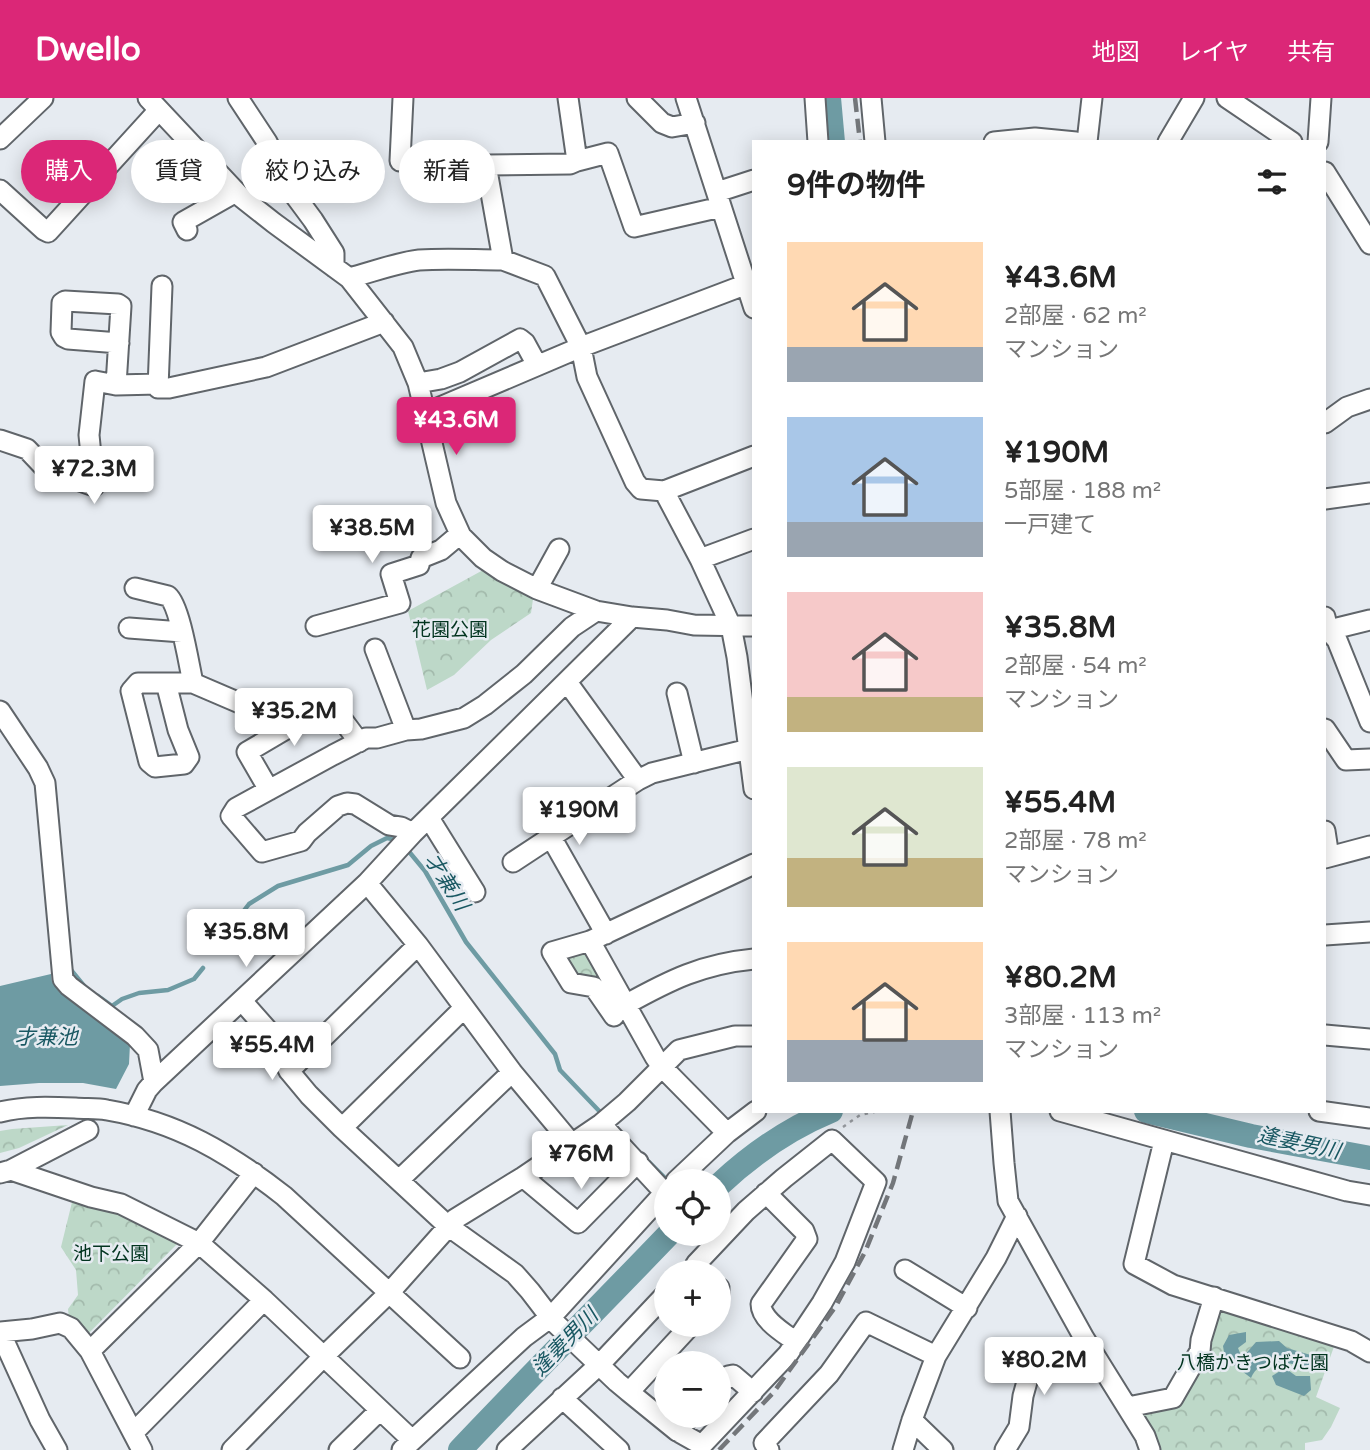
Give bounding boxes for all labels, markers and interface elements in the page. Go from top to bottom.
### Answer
text: Dwello [35,30,141,69]
text: 地図 [1092,38,1140,67]
text: レイヤ [1178,38,1249,67]
text: 共有 [1287,38,1335,67]
chip: 購入 [21,140,117,203]
chip: 賃貸 [131,140,227,203]
chip: 絞り込み [241,140,385,203]
chip: 新着 [399,140,495,203]
icon: filters [1253,163,1291,201]
text: 9件の物件 [787,167,926,204]
text: ¥43.6M [1004,259,1117,296]
icon: home [843,270,927,354]
text: 2部屋 · 62 m² [1004,302,1147,330]
text: マンション [1004,336,1119,364]
pin: ¥43.6M [399,398,513,457]
text: ¥43.6M [413,406,499,434]
text: ¥190M [1004,434,1109,471]
icon: home [843,445,927,529]
pin: ¥72.3M [37,446,151,506]
text: ¥72.3M [51,455,137,483]
text: 5部屋 · 188 m² [1004,477,1161,505]
pin: ¥38.5M [315,505,429,565]
text: 一戸建て [1004,511,1096,539]
text: ¥38.5M [329,514,415,542]
text: ¥35.8M [1004,609,1117,646]
park label: 花園公園 [412,619,488,641]
icon: home [843,620,927,704]
text: 2部屋 · 54 m² [1004,652,1147,680]
text: マンション [1004,686,1119,714]
pin: ¥35.2M [237,688,351,748]
text: ¥35.2M [251,697,337,725]
text: ¥55.4M [1004,784,1116,821]
pin: ¥190M [530,788,628,847]
icon: home [843,795,927,879]
text: ¥190M [539,796,619,824]
text: 2部屋 · 78 m² [1004,827,1147,855]
water label: 才兼川 [419,849,475,917]
text: マンション [1004,861,1119,889]
pin: ¥35.8M [189,910,303,969]
text: ¥35.8M [203,918,289,946]
text: ¥80.2M [1004,959,1117,996]
icon: home [843,970,927,1054]
text: 3部屋 · 113 m² [1004,1002,1161,1030]
pin: ¥55.4M [215,1023,329,1082]
water label: 才兼池 [15,1025,79,1050]
text: ¥55.4M [229,1031,315,1059]
text: マンション [1004,1036,1119,1064]
water label: 逢妻男川 [1255,1123,1345,1165]
pin: ¥76M [540,1132,622,1191]
text: ¥76M [548,1140,614,1168]
map controls [654,1169,731,1428]
button: locate [654,1169,731,1246]
park label: 池下公園 [73,1243,149,1265]
button: + [654,1260,731,1337]
water label: 逢妻男川 [527,1302,605,1381]
pin: ¥80.2M [987,1338,1101,1397]
text: ¥80.2M [1001,1346,1087,1374]
button: − [654,1351,731,1428]
park label: 八橋かきつばた園 [1177,1352,1329,1374]

